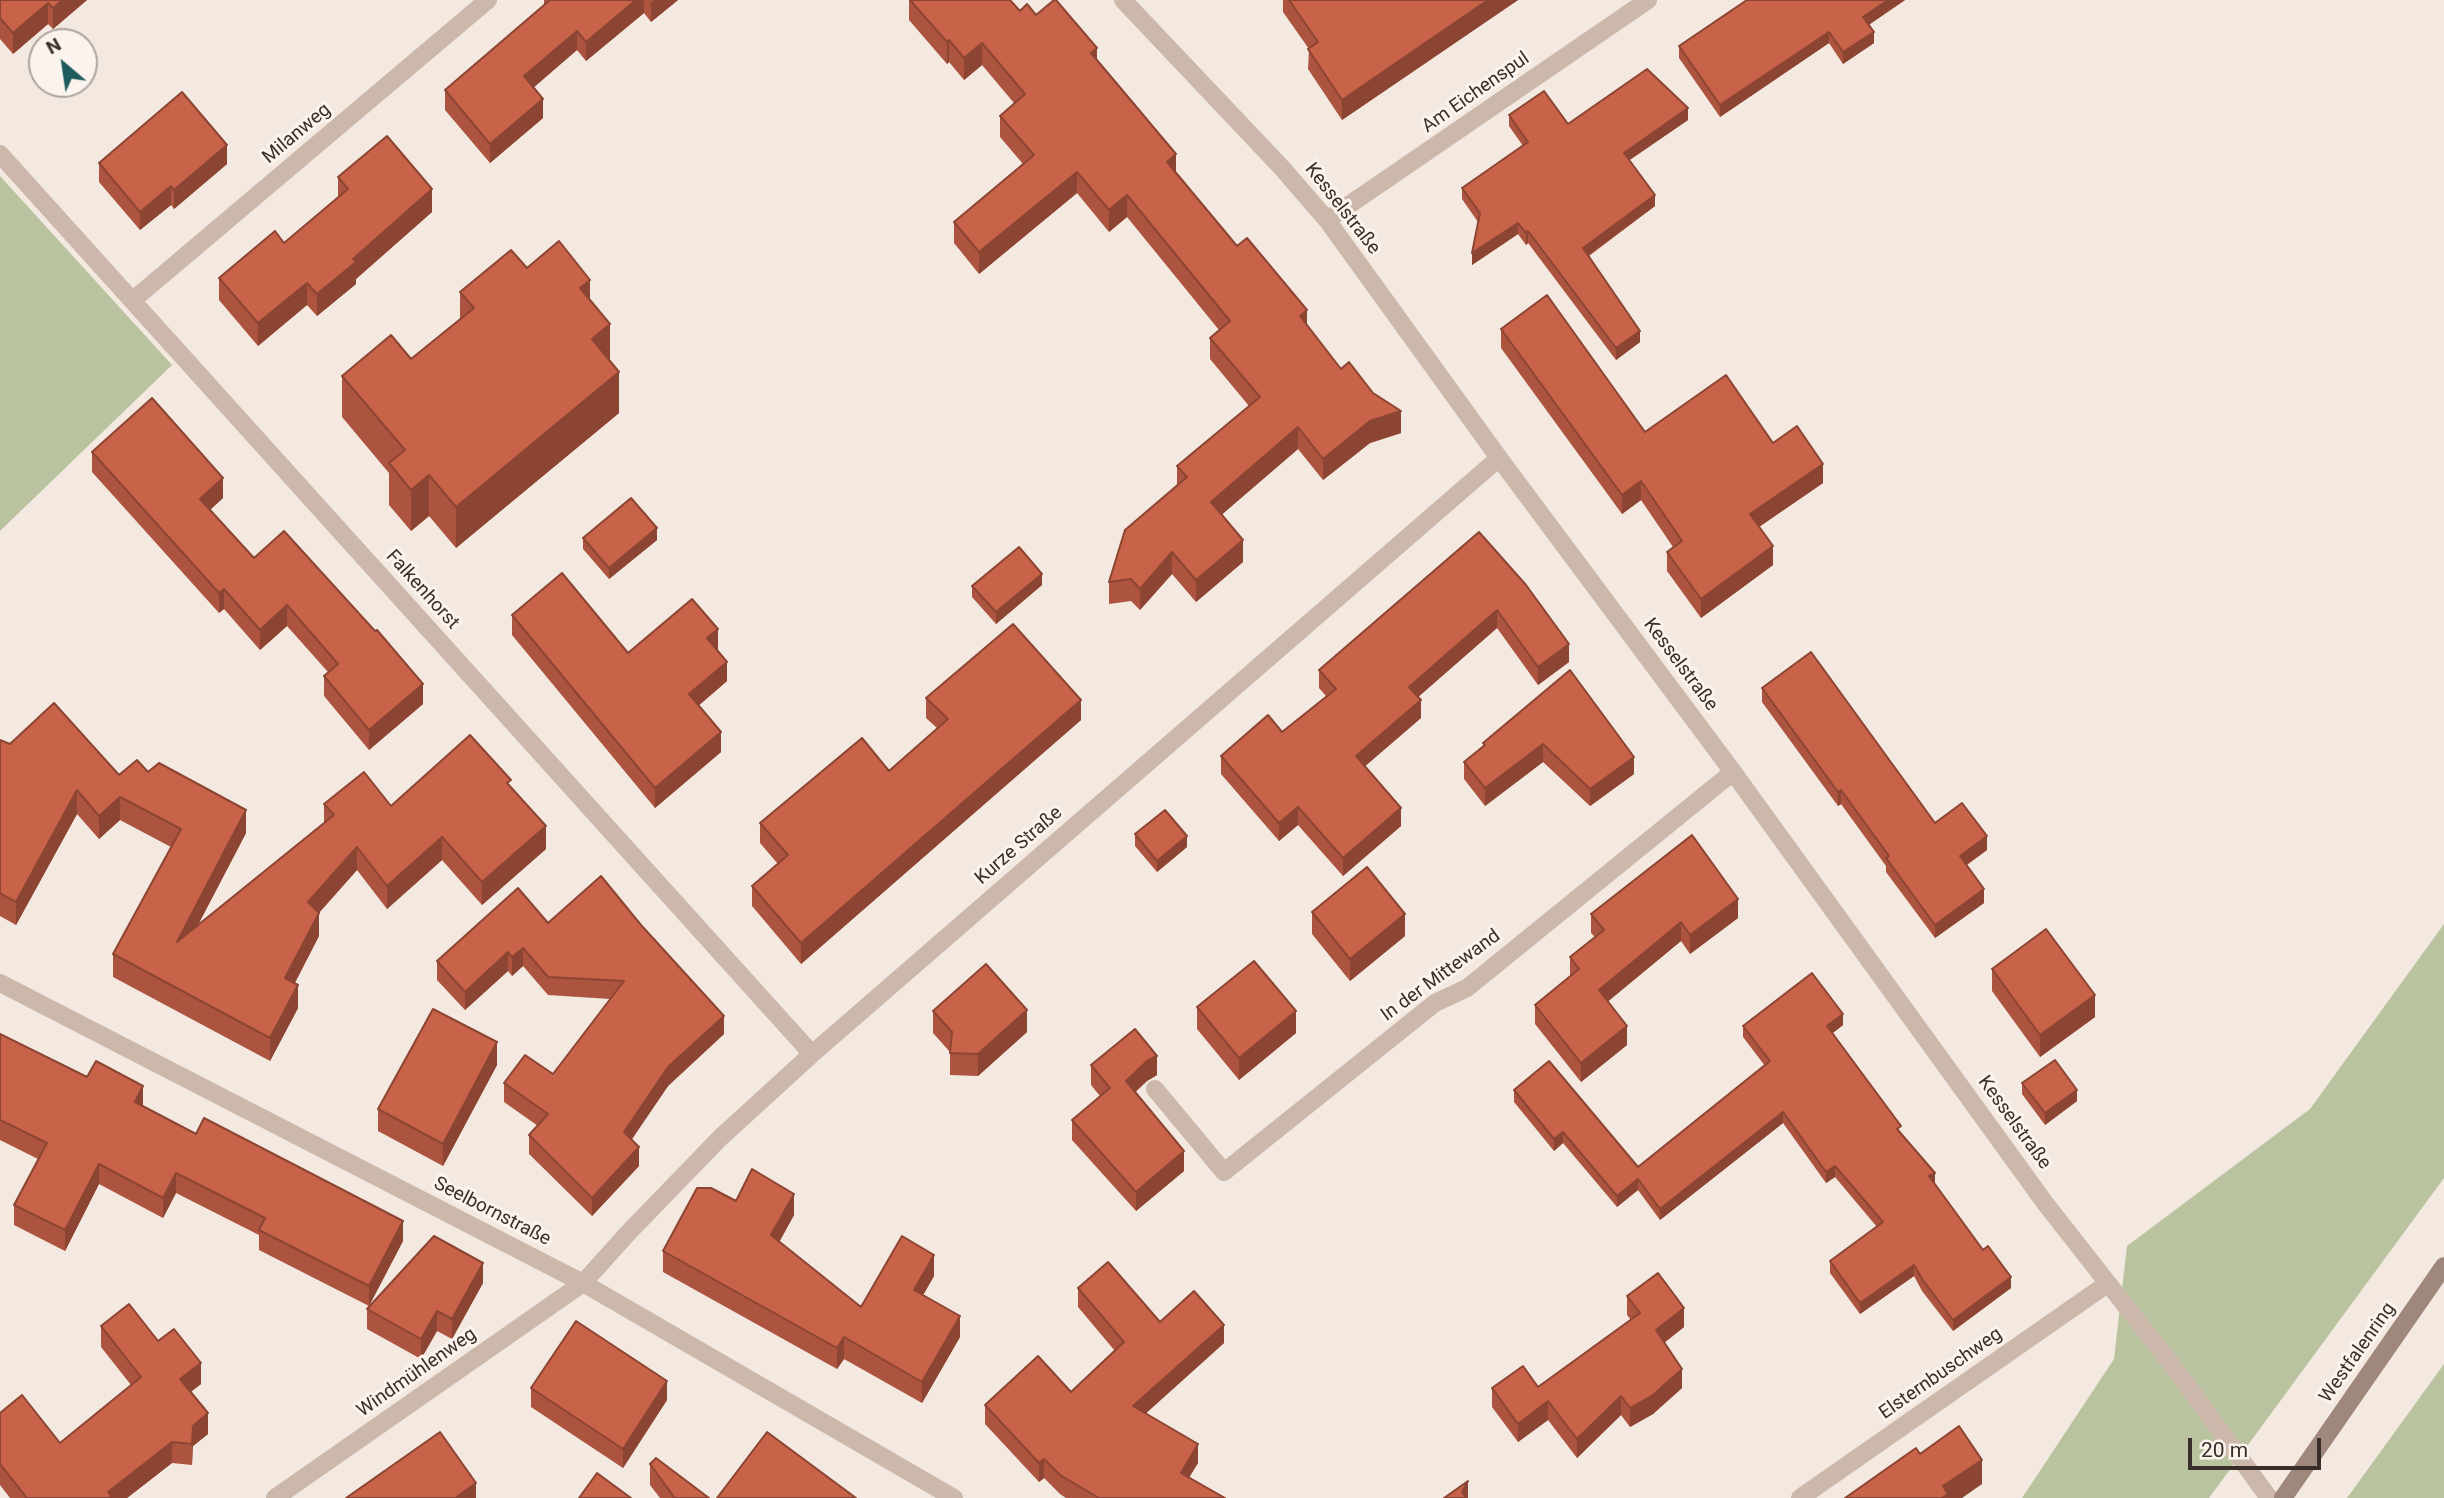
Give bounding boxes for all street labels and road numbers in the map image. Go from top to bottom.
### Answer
street label: Am Eichenspul [1418,48,1534,138]
street label: Milanweg [258,99,336,169]
street label: Kesselstraße [1299,159,1385,259]
street label: Falkenhorst [380,546,464,634]
street label: Kesselstraße [1638,614,1722,716]
street label: Kurze Straße [971,802,1067,890]
street label: In der Mittewand [1377,925,1505,1027]
street label: Kesselstraße [1972,1072,2056,1174]
street label: Seelbornstraße [430,1173,554,1251]
street label: Westfalenring [2315,1299,2401,1407]
street label: Windmühlenweg [353,1323,481,1423]
street label: Elsternbuschweg [1875,1323,2007,1425]

